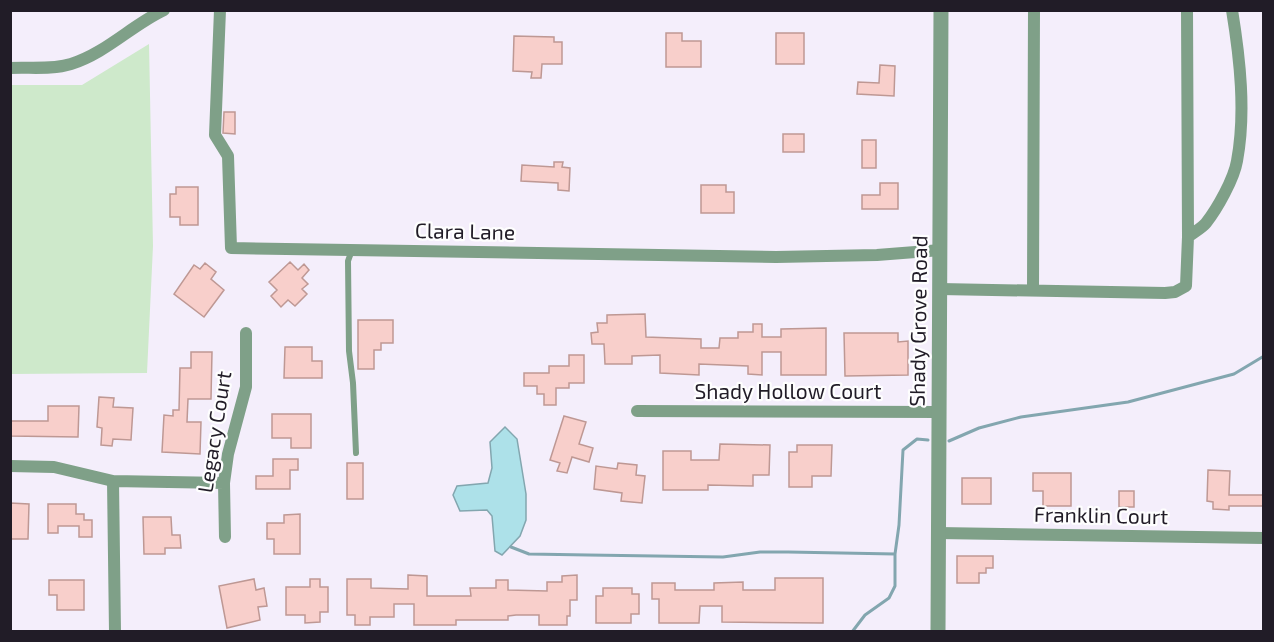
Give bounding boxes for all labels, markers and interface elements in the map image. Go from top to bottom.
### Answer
street label: Clara Lane [415,217,515,244]
street label: Shady Grove Road [904,235,931,407]
street label: Legacy Court [192,369,235,494]
street label: Shady Hollow Court [694,378,882,403]
street label: Franklin Court [1034,501,1168,528]

